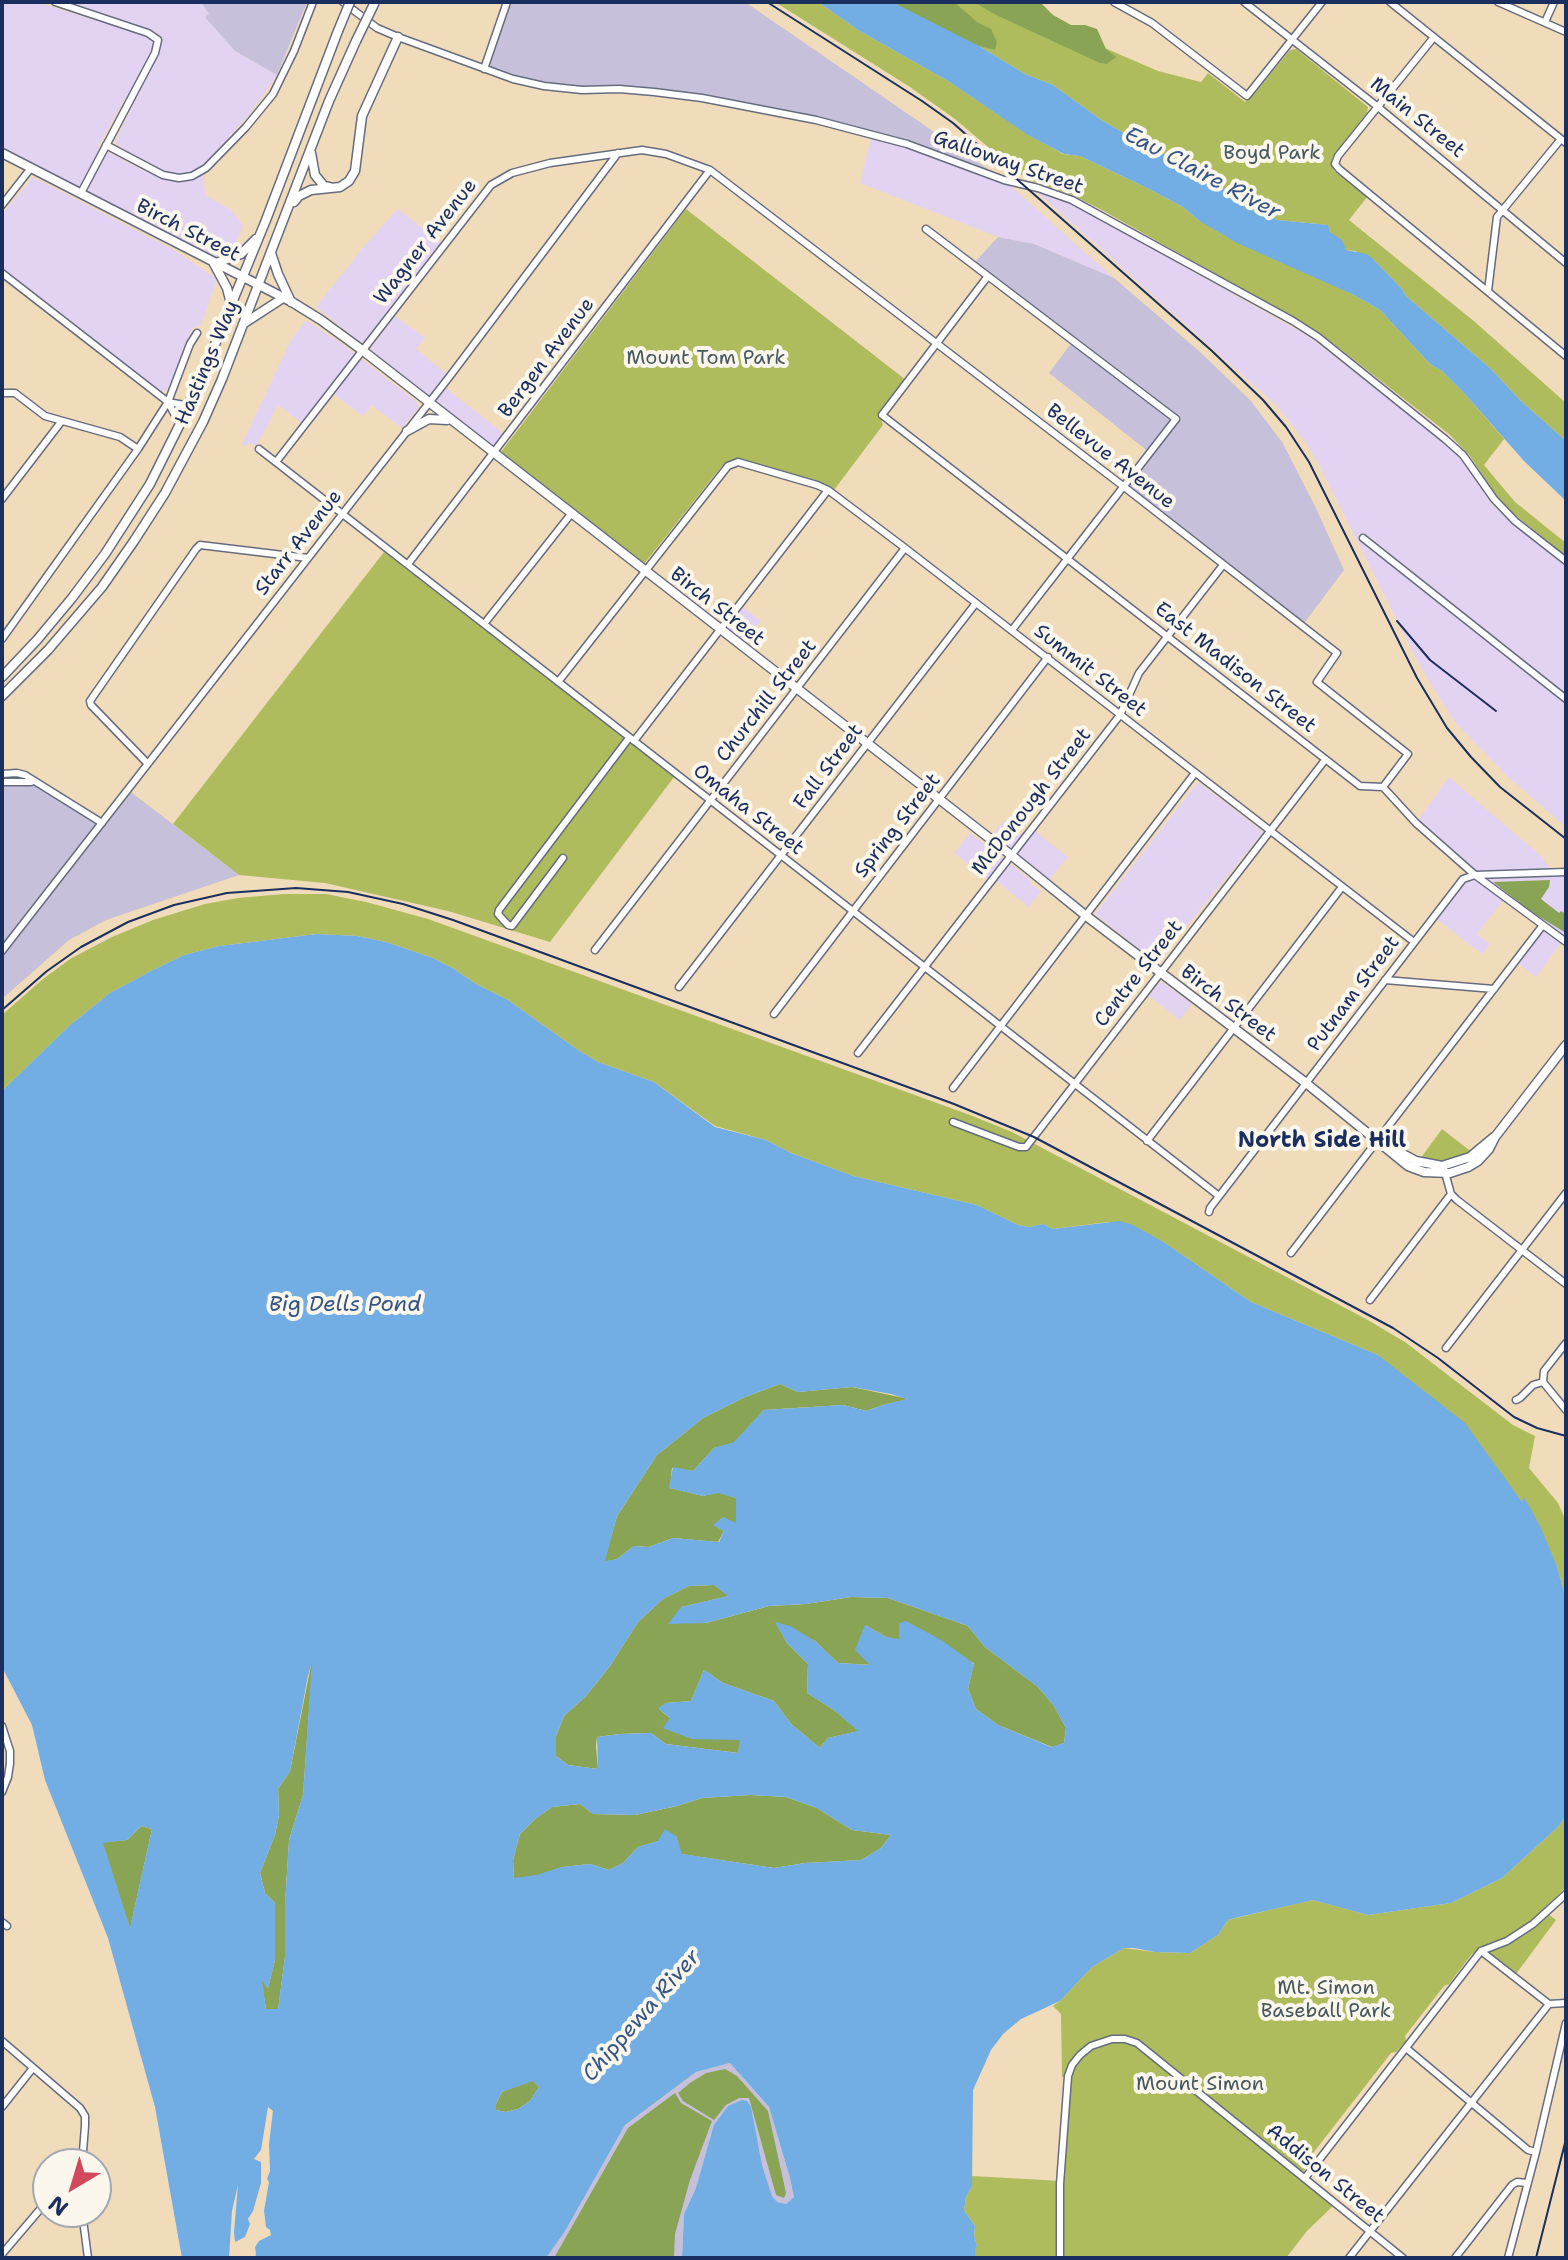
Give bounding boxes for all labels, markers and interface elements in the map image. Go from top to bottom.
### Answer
street label: Main Street [1365,73,1469,163]
water label: Eau Claire River [1119,122,1285,226]
street label: Galloway Street [930,126,1086,200]
park label: Boyd Park [1223,142,1321,166]
street label: Wagner Avenue [370,174,482,310]
street label: Birch Street [132,195,244,267]
street label: Bergen Avenue [494,293,600,423]
street label: Hastings Way [171,297,245,429]
park label: Mount Tom Park [626,347,786,371]
street label: Bellevue Avenue [1041,399,1179,515]
street label: Starr Avenue [250,486,348,600]
street label: Birch Street [665,563,769,651]
street label: East Madison Street [1149,597,1321,739]
street label: Summit Street [1029,620,1151,722]
street label: Churchill Street [712,635,822,767]
street label: Fall Street [789,720,869,814]
street label: McDonough Street [967,724,1097,880]
street label: Omaha Street [688,759,808,861]
street label: Spring Street [850,769,946,883]
street label: Centre Street [1090,916,1188,1032]
street label: Putnam Street [1303,931,1405,1057]
street label: Birch Street [1176,960,1280,1048]
district label: North Side Hill [1238,1128,1406,1154]
water label: Big Dells Pond [269,1292,421,1318]
water label: Chippewa River [577,1945,707,2087]
park label: Mt. Simon Baseball Park [1261,1977,1391,2024]
park label: Mount Simon [1136,2073,1264,2097]
street label: Addison Street [1261,2119,1389,2229]
north arrow [32,2148,112,2228]
text: N [42,2189,74,2223]

